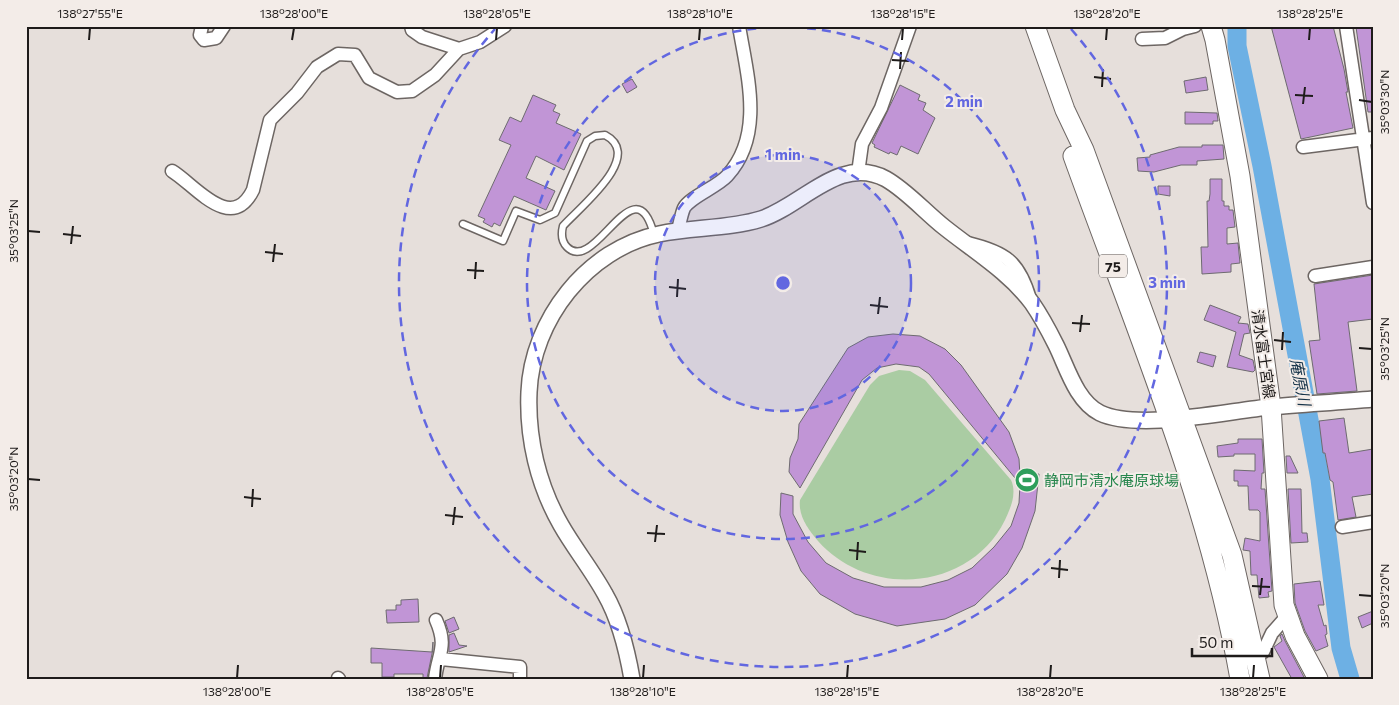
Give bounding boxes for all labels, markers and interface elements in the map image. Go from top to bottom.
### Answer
text: 138°27'55"E [57,6,123,20]
text: 138°28'00"E [260,6,328,20]
text: 138°28'05"E [463,6,531,20]
text: 138°28'10"E [667,6,733,20]
text: 138°28'15"E [871,6,935,20]
text: 138°28'20"E [1073,6,1141,20]
text: 138°28'25"E [1277,6,1343,20]
text: 35°03'30"N [1377,70,1391,134]
text: 2 min [945,92,983,110]
text: 1 min [765,145,801,163]
text: 35°03'25"N [6,199,20,263]
road number: 75 [1099,255,1127,278]
text: 3 min [1148,273,1186,291]
centre of rings [774,274,792,292]
street label: 清水富士宮線 [1249,308,1279,400]
text: 35°03'25"N [1377,317,1391,381]
water label: 庵原川 [1287,357,1315,409]
text: 35°03'20"N [6,447,20,511]
sports icon: 静岡市清水庵原球場 [1014,467,1040,493]
place label: 静岡市清水庵原球場 [1044,471,1179,489]
text: 35°03'20"N [1377,564,1391,628]
scale bar [1192,625,1272,657]
text: 50 m [1199,633,1233,651]
text: 138°28'00"E [203,684,271,698]
text: 138°28'05"E [406,684,474,698]
text: 138°28'10"E [610,684,676,698]
text: 138°28'15"E [815,684,879,698]
text: 138°28'20"E [1016,684,1084,698]
text: 138°28'25"E [1220,684,1286,698]

